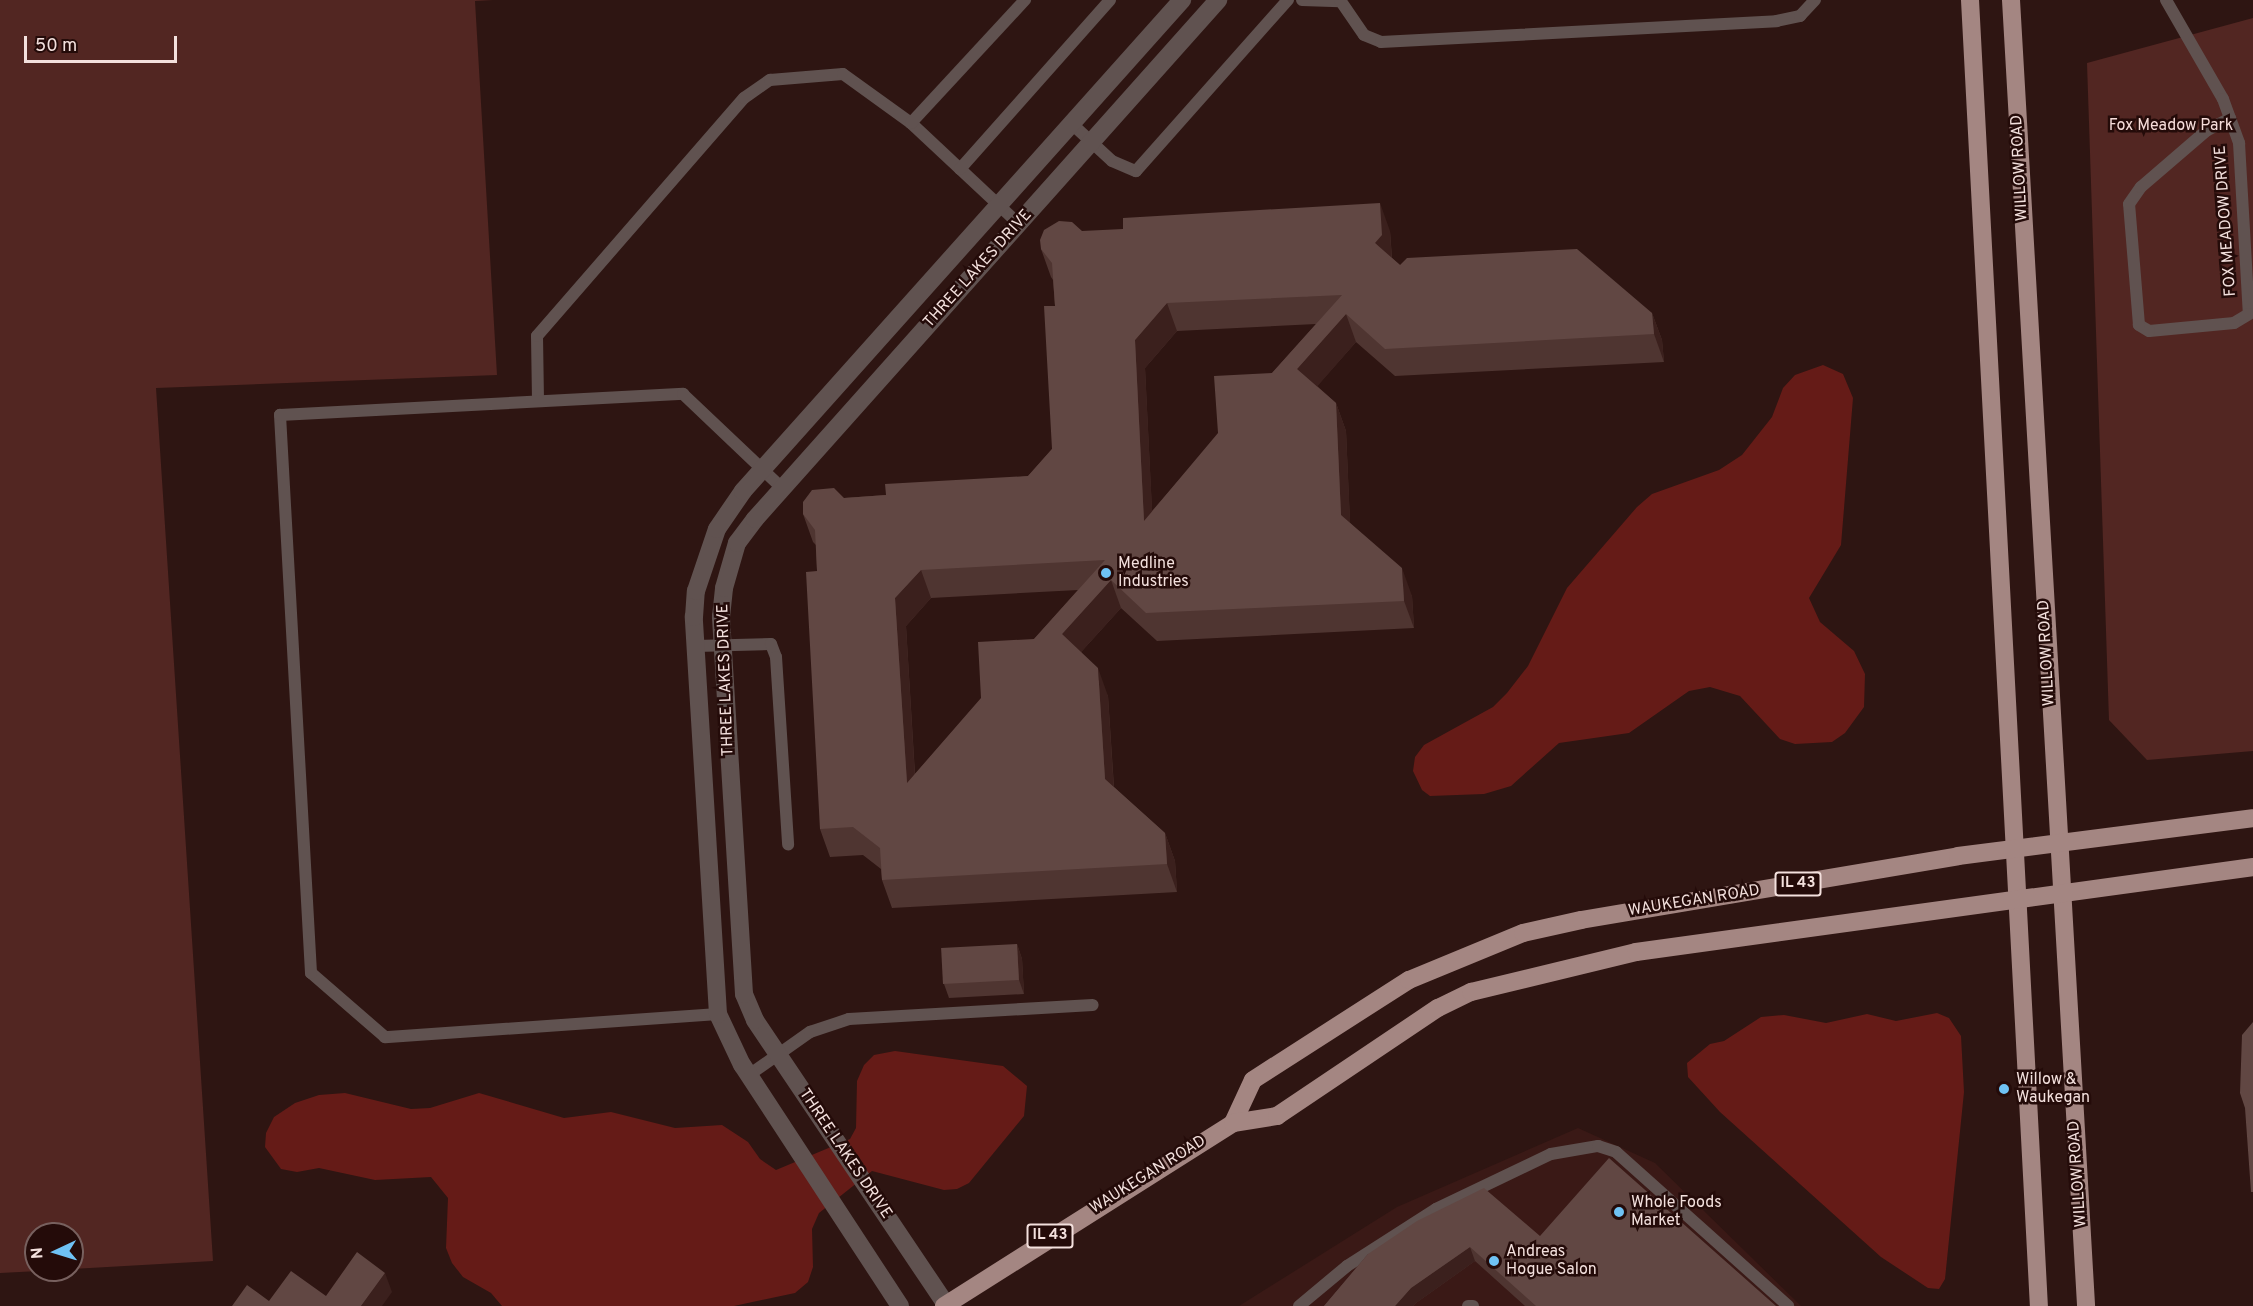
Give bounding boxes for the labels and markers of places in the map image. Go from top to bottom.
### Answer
place label: Medline Industries [1118,554,1189,592]
marker: Medline Industries [1099,566,1113,580]
place label: Willow & Waukegan [2016,1070,2090,1108]
marker: Willow & Waukegan [1997,1082,2011,1096]
place label: Whole Foods Market [1631,1193,1722,1231]
marker: Whole Foods Market [1612,1205,1626,1219]
place label: Andreas Hogue Salon [1506,1242,1597,1280]
marker: Andreas Hogue Salon [1487,1254,1501,1268]

